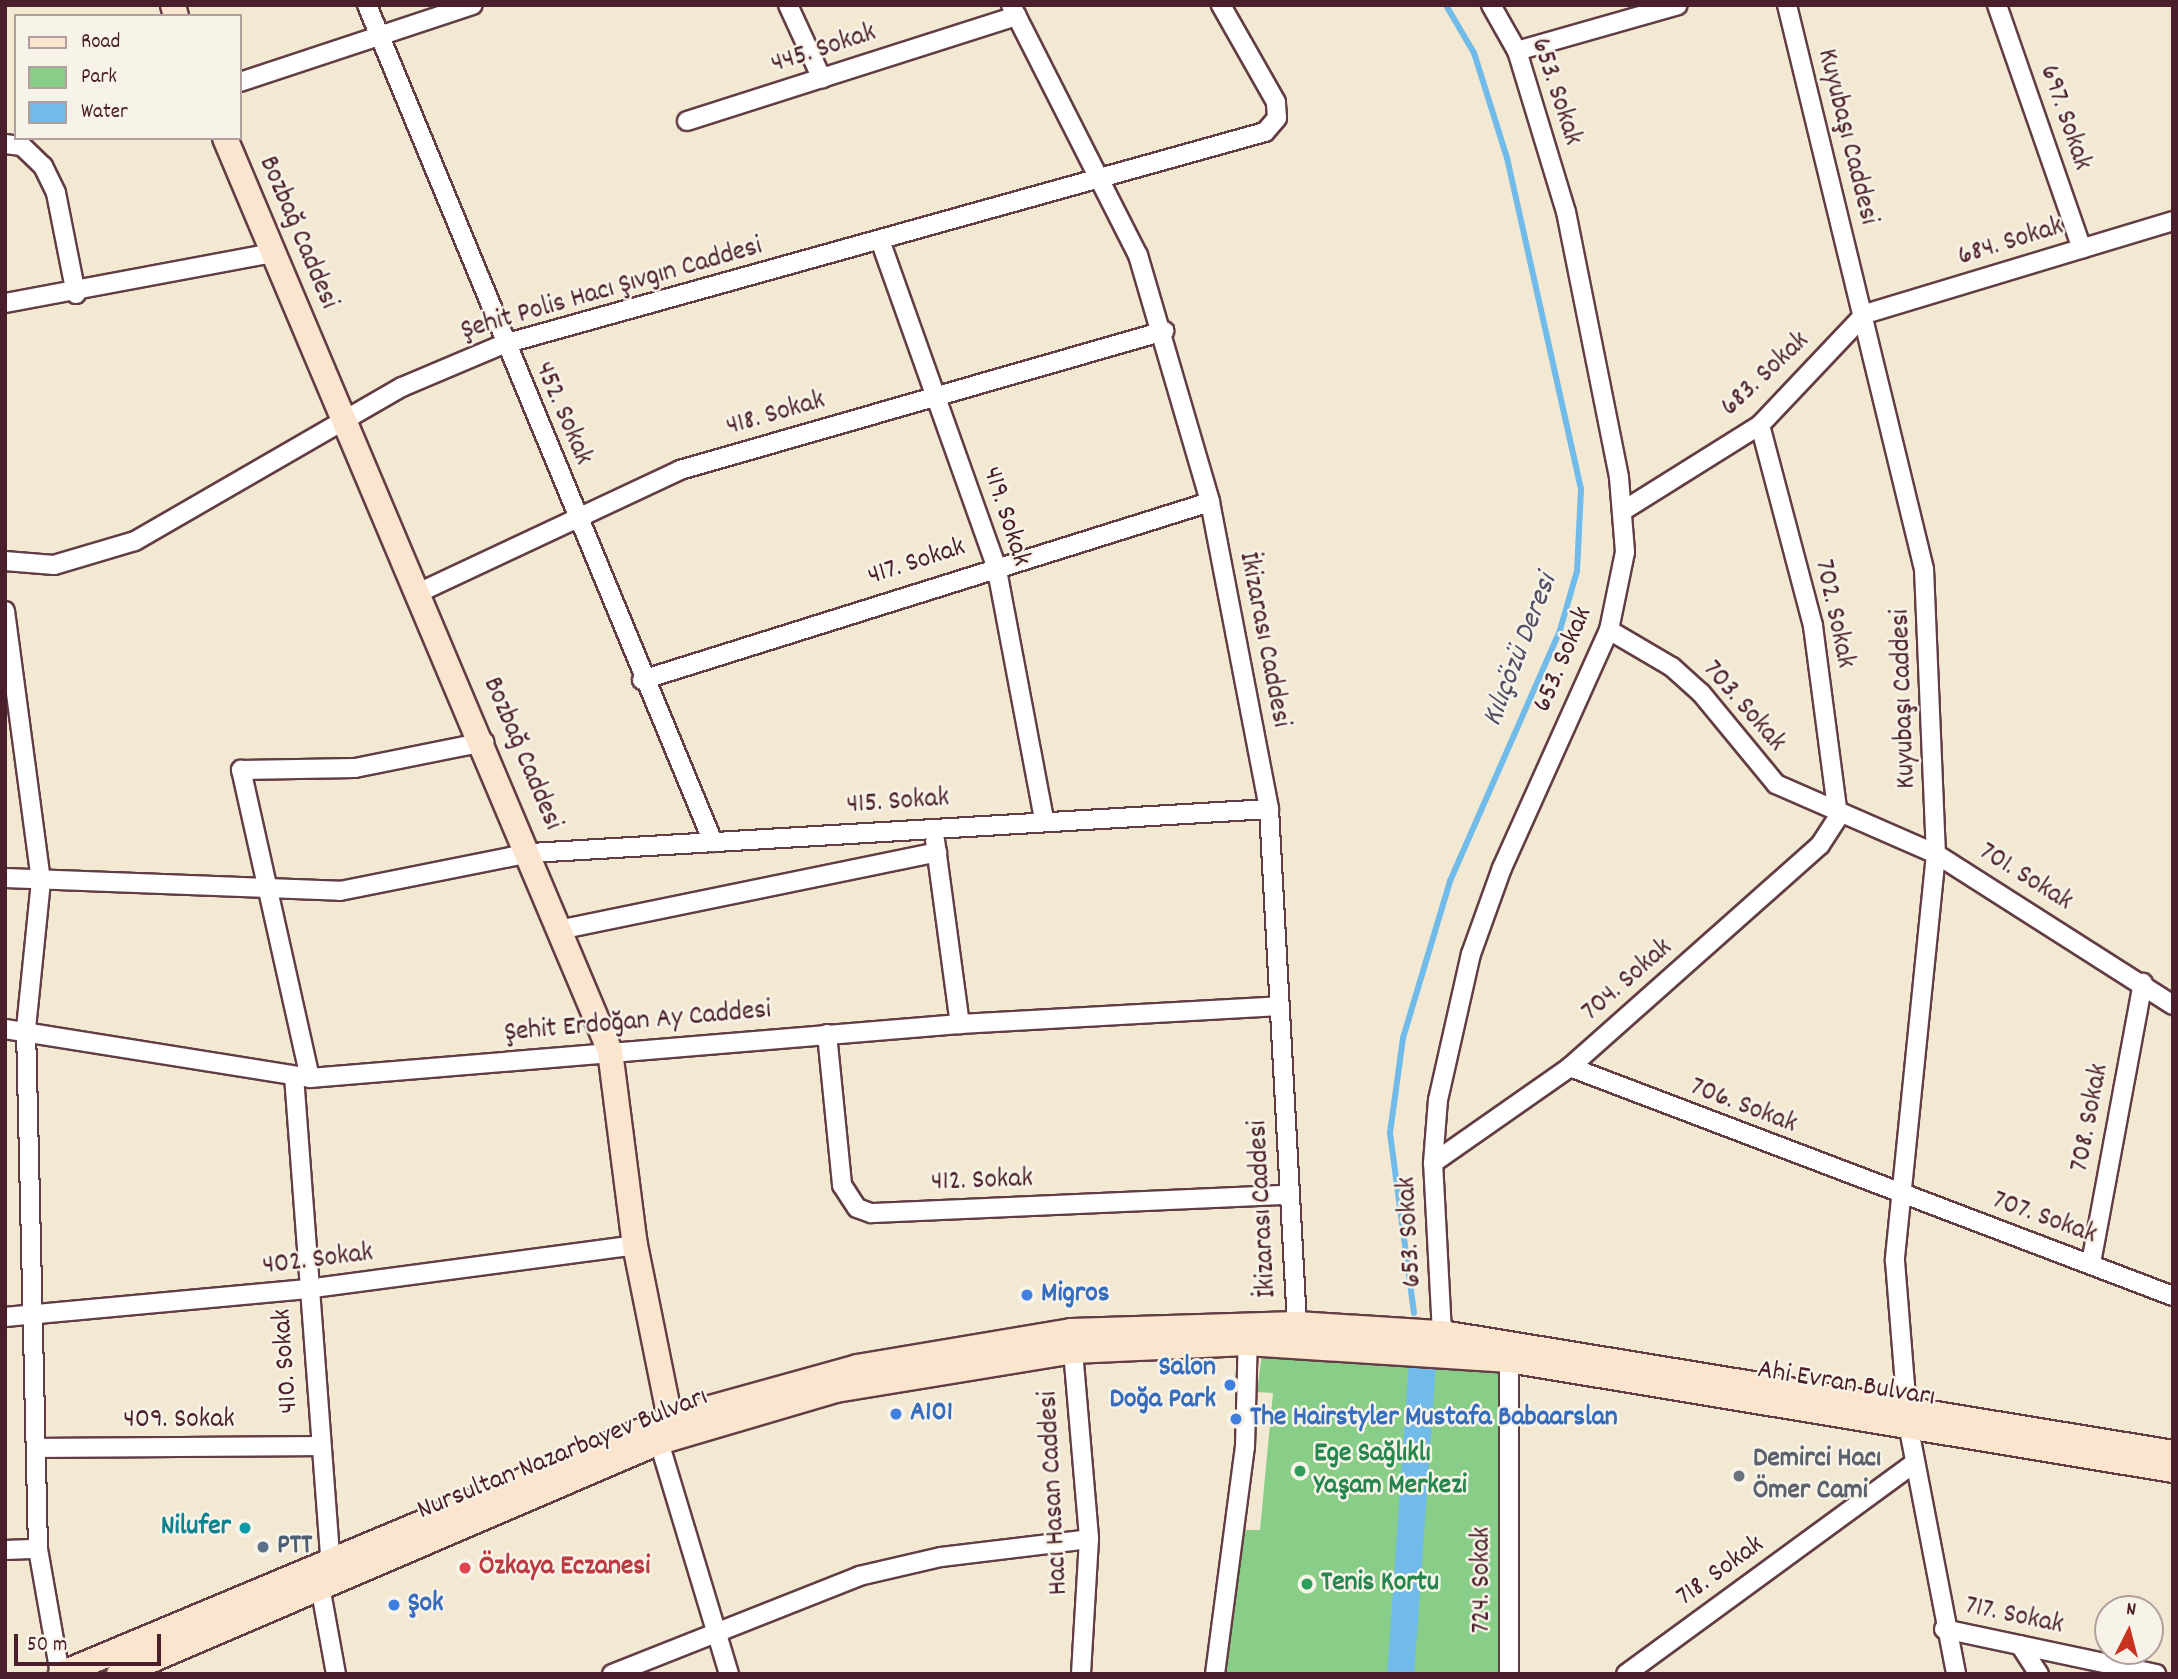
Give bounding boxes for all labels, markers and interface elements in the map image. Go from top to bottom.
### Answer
legend [14,14,242,140]
street label: 445. Sokak [767,17,881,83]
text: Road [81,28,120,58]
street label: 653. Sokak [1522,34,1588,150]
street label: Kuyubaşı Caddesi [1808,46,1884,228]
street label: 697. Sokak [2030,61,2098,175]
text: Park [81,63,117,93]
text: Water [81,98,128,128]
street label: Bozbağ Caddesi [250,152,344,314]
street label: 684. Sokak [1954,211,2068,275]
street label: Şehit Polis Hacı Şıvgın Caddesi [458,231,766,349]
street label: 683. Sokak [1715,325,1817,425]
street label: 452. Sokak [525,357,599,471]
street label: 418. Sokak [723,385,829,445]
street label: 419. Sokak [973,463,1037,571]
street label: 417. Sokak [864,532,970,594]
street label: İkizarası Caddesi [1230,550,1296,730]
street label: 702. Sokak [1805,557,1861,671]
water label: Kılıçözü Deresi [1477,570,1567,732]
street label: 653. Sokak [1527,602,1601,718]
street label: Kuyubaşı Caddesi [1885,609,1925,789]
street label: 703. Sokak [1694,654,1792,760]
street label: Bozbağ Caddesi [474,673,568,835]
street label: 415. Sokak [846,783,950,823]
street label: 701. Sokak [1972,836,2078,920]
street label: 704. Sokak [1576,932,1680,1030]
street label: Şehit Erdoğan Ay Caddesi [503,995,773,1051]
street label: 708. Sokak [2064,1061,2118,1175]
street label: 706. Sokak [1685,1071,1801,1143]
street label: İkizarası Caddesi [1243,1119,1285,1299]
street label: 412. Sokak [930,1163,1034,1201]
street label: 653. Sokak [1391,1176,1431,1288]
street label: 707. Sokak [1987,1185,2101,1253]
street label: 402. Sokak [261,1238,375,1284]
place label: Migros [1041,1278,1109,1312]
marker: Migros [1019,1287,1035,1303]
street label: 410. Sokak [267,1307,307,1415]
place label: Salon Doğa Park [1110,1352,1216,1418]
street label: Ahi Evran Bulvarı [1755,1354,1937,1416]
marker: Salon Doğa Park [1222,1377,1238,1393]
street label: Nursultan Nazarbayev Bulvarı [413,1381,713,1529]
street label: Hacı Hasan Caddesi [1033,1390,1077,1596]
place label: A101 [910,1397,953,1431]
place label: The Hairstyler Mustafa Babaarslan [1250,1402,1618,1436]
street label: 409. Sokak [123,1404,235,1438]
marker: A101 [888,1406,904,1422]
marker: The Hairstyler Mustafa Babaarslan [1228,1411,1244,1427]
place label: Ege Sağlıklı Yaşam Merkezi [1314,1438,1467,1504]
place label: Demirci Hacı Ömer Cami [1753,1443,1881,1509]
marker: Ege Sağlıklı Yaşam Merkezi [1292,1463,1308,1479]
marker: Demirci Hacı Ömer Cami [1731,1468,1747,1484]
place label: Nilufer [161,1511,231,1545]
marker: Nilufer [237,1520,253,1536]
street label: 724. Sokak [1466,1527,1500,1633]
street label: 718. Sokak [1671,1529,1771,1615]
place label: PTT [277,1530,312,1564]
marker: PTT [255,1539,271,1555]
place label: Özkaya Eczanesi [479,1551,650,1585]
marker: Özkaya Eczanesi [457,1560,473,1576]
place label: Tenis Kortu [1321,1567,1439,1601]
marker: Tenis Kortu [1299,1576,1315,1592]
place label: Şok [408,1588,443,1622]
street label: 717. Sokak [1962,1590,2066,1644]
north arrow [2094,1595,2164,1665]
marker: Şok [386,1597,402,1613]
text: N [2125,1597,2137,1625]
scale bar [18,1620,164,1664]
text: 50 m [27,1631,67,1661]

